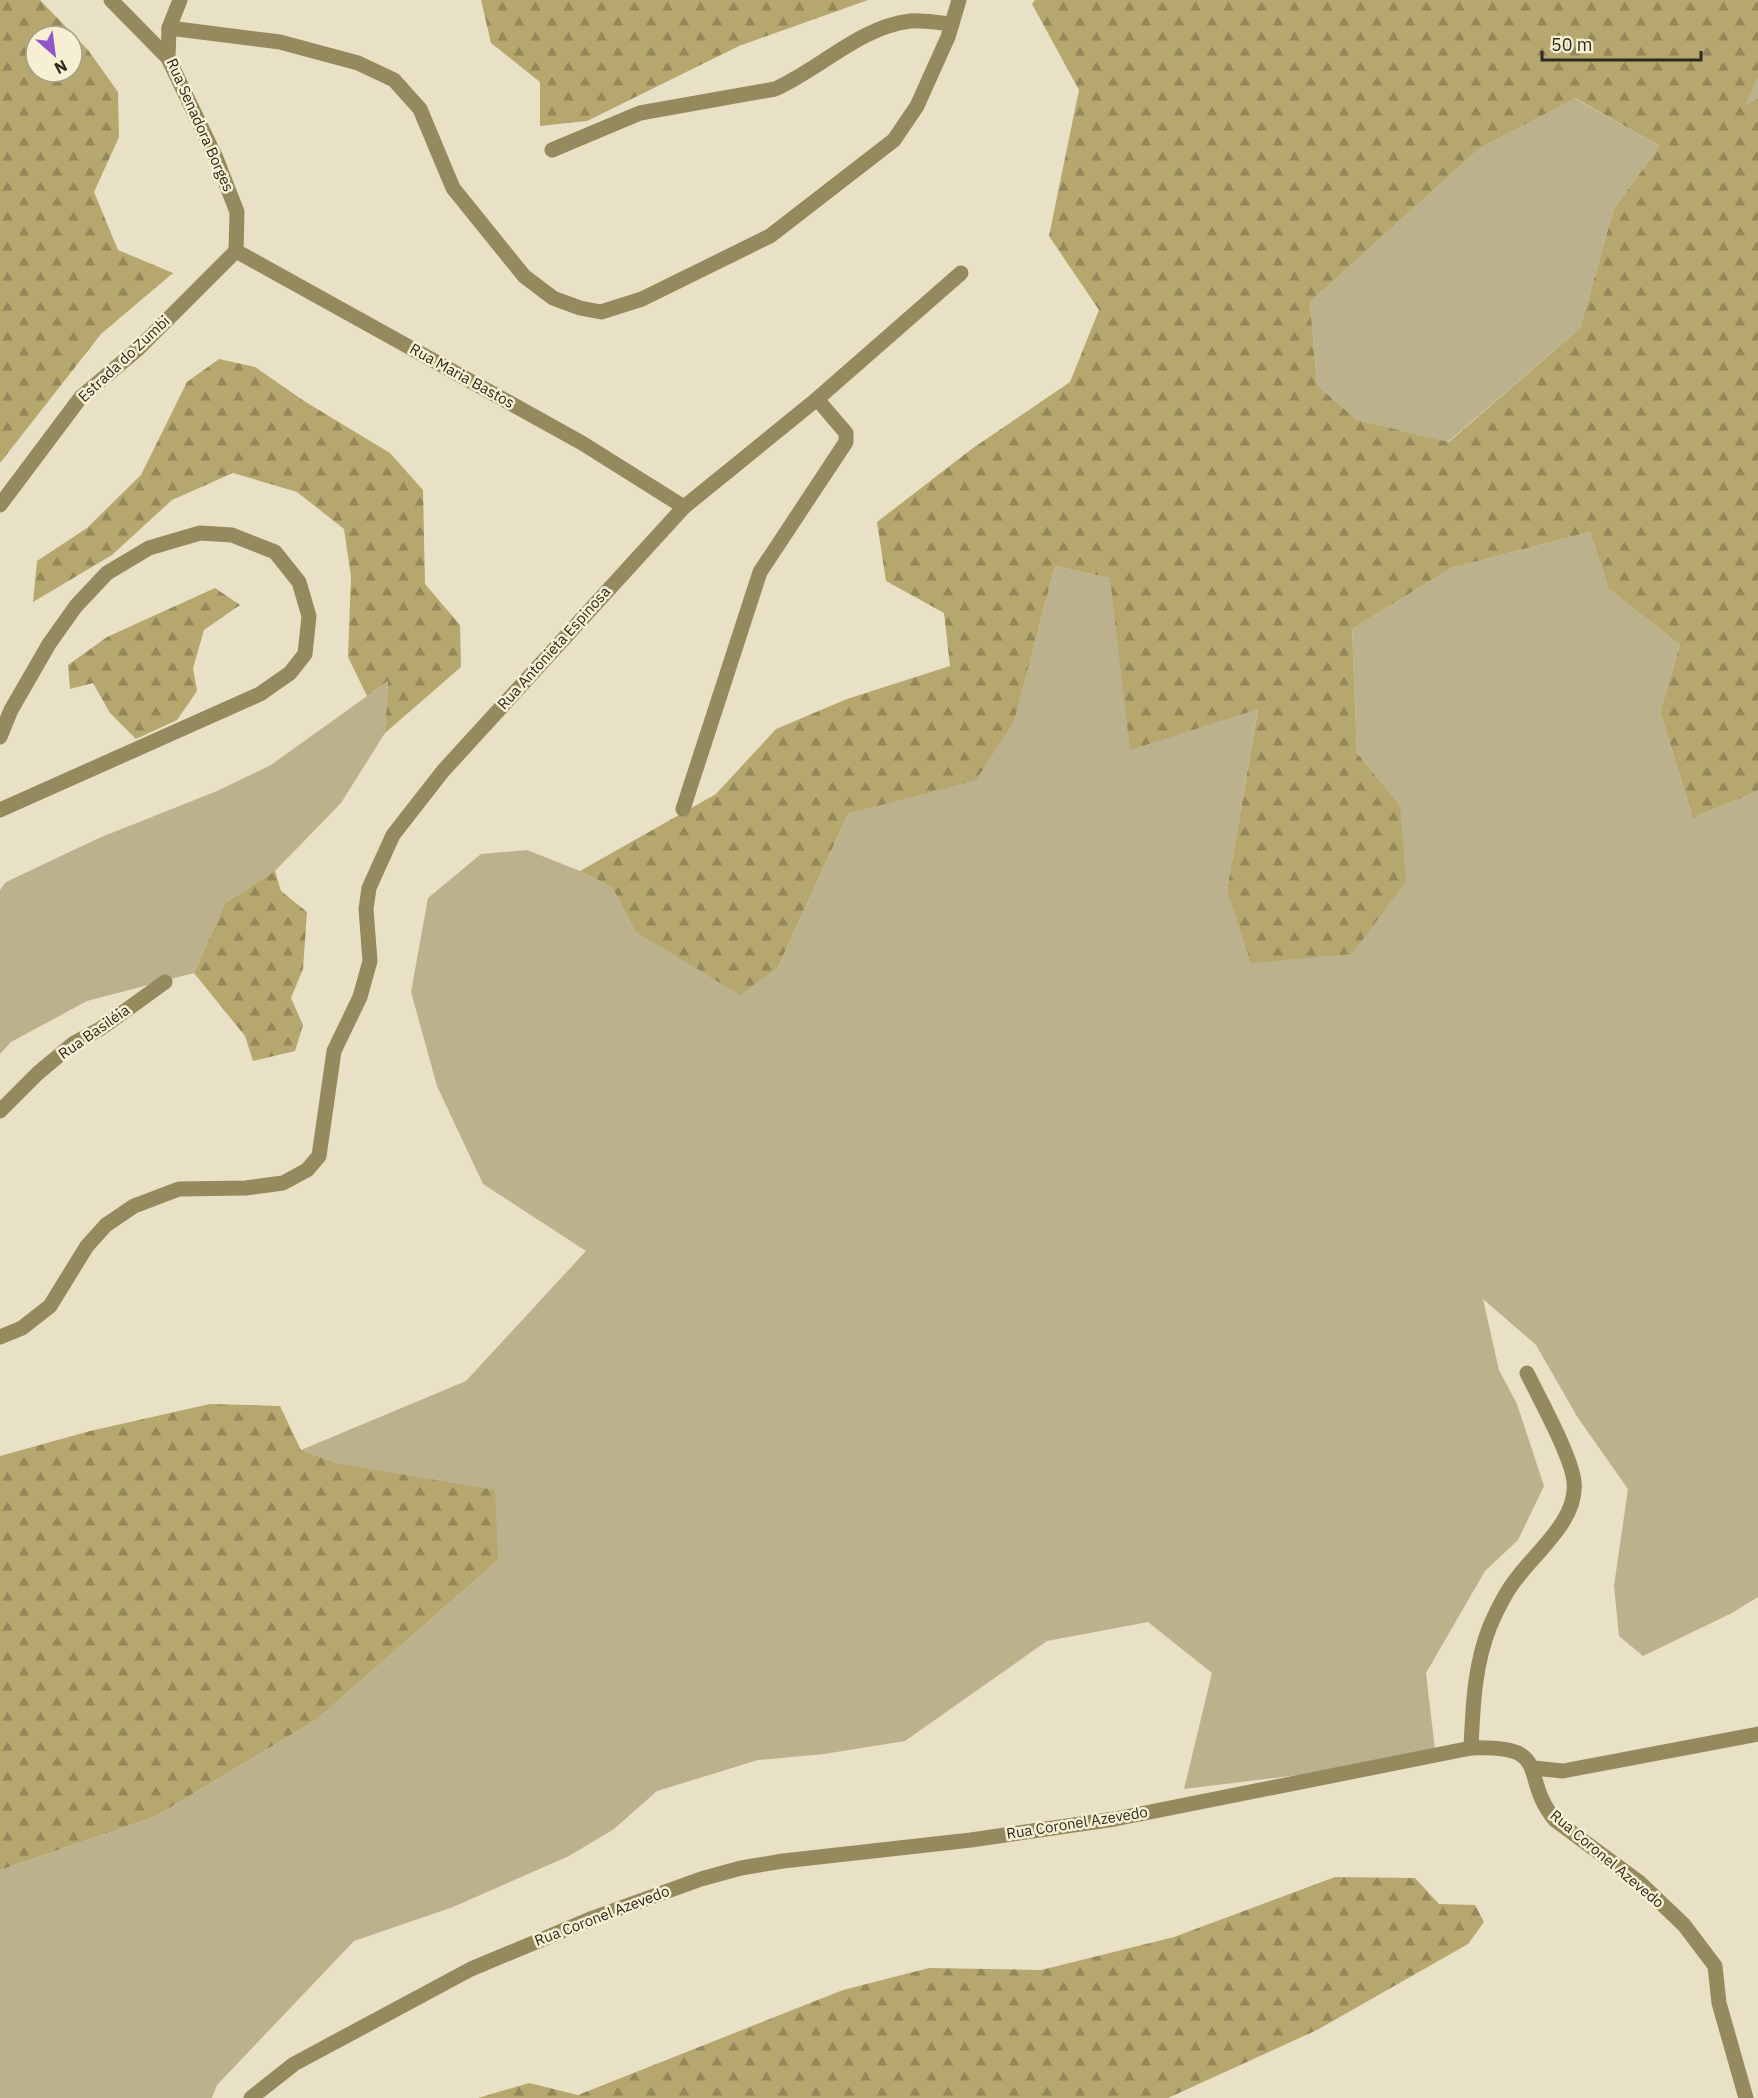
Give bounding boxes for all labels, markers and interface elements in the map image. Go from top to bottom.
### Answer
north arrow [24,24,84,84]
scale bar [1542,24,1701,62]
text: 50 m [1551,33,1593,56]
street label: Rua Senadora Borges [162,55,238,194]
text: N [51,56,71,79]
street label: Estrada do Zumbi [74,311,173,406]
street label: Rua Maria Bastos [407,339,518,412]
street label: Rua Antonieta Espinosa [493,582,614,713]
street label: Rua Basiléia [54,1000,133,1063]
street label: Rua Coronel Azevedo [1005,1802,1149,1843]
street label: Rua Coronel Azevedo [1546,1805,1668,1912]
street label: Rua Coronel Azevedo [532,1881,672,1950]

